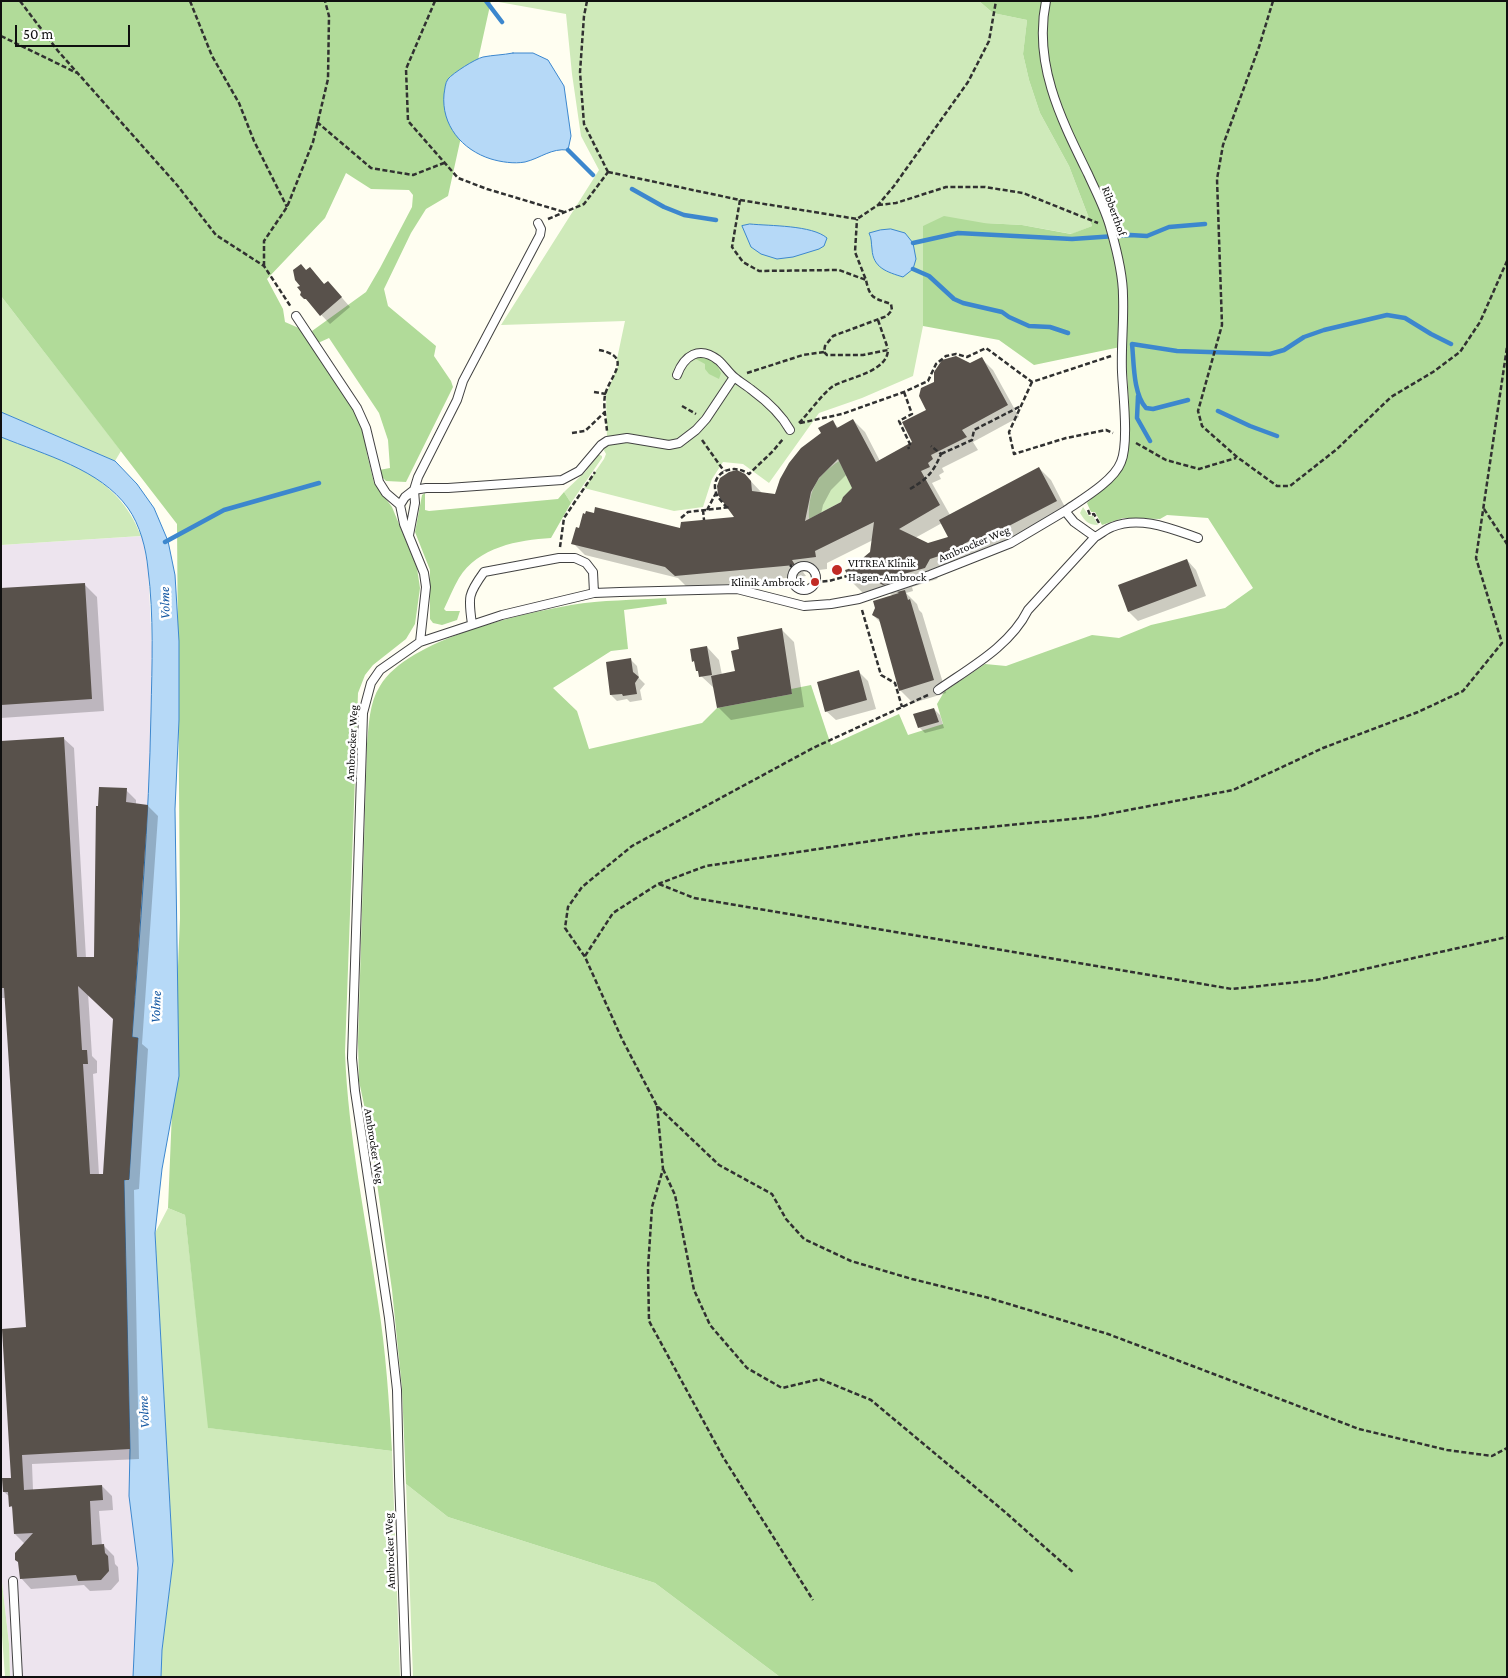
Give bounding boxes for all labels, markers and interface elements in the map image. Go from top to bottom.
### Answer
scale bar [18,15,132,47]
text: 50 m [23,26,53,42]
street label: Ribberthof [1098,184,1130,238]
street label: Ambrocker Weg [936,522,1012,566]
place label: VITREA Klinik Hagen-Ambrock [848,556,926,584]
marker: VITREA Klinik Hagen-Ambrock [830,563,844,577]
place label: Klinik Ambrock [731,575,805,589]
marker: Klinik Ambrock [809,576,821,588]
water label: Volme [156,587,174,619]
street label: Ambrocker Weg [343,704,361,782]
water label: Volme [147,991,165,1023]
street label: Ambrocker Weg [361,1107,387,1185]
water label: Volme [135,1395,153,1429]
street label: Ambrocker Weg [381,1513,399,1589]

